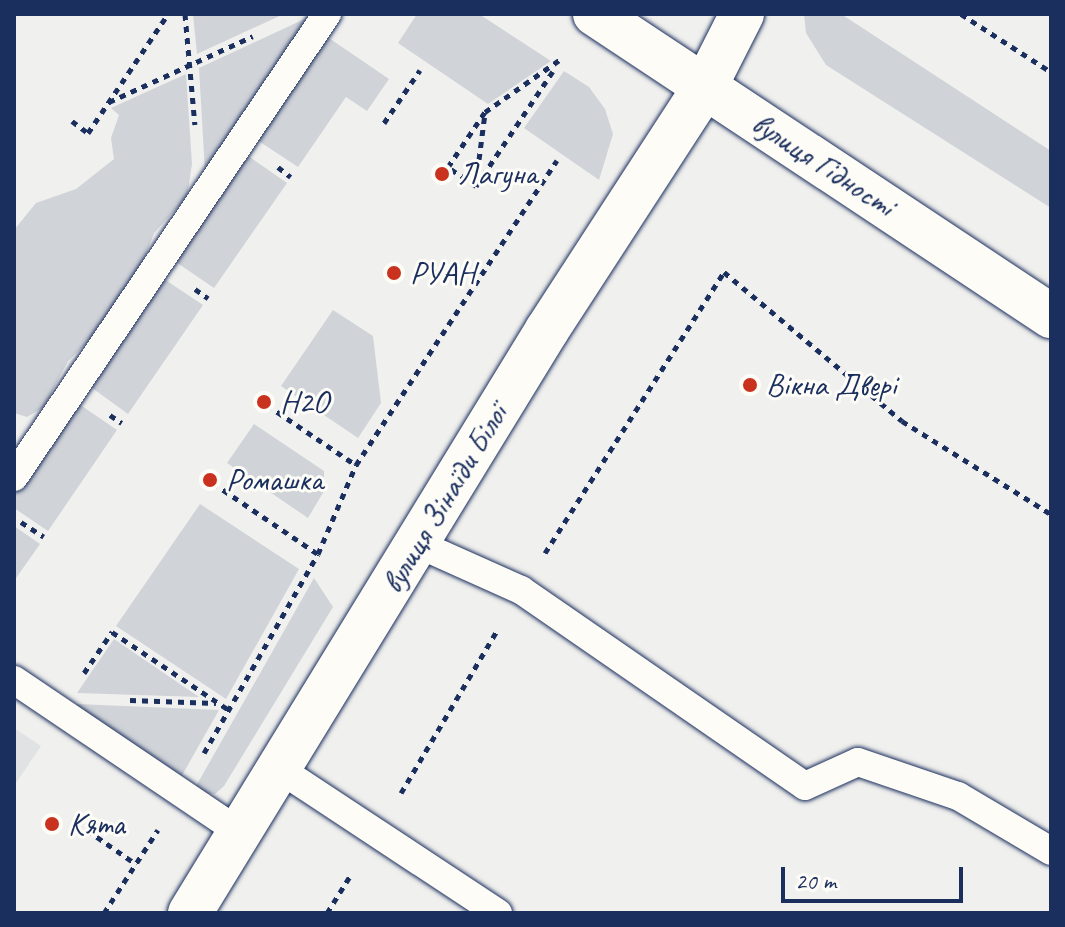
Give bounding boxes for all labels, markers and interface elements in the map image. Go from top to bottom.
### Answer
street label: вулиця Гідності [744,105,902,225]
place label: Лагуна [458,155,537,193]
marker: Лагуна [433,165,451,183]
place label: РУАН [410,254,475,292]
marker: РУАН [385,264,403,282]
place label: Вікна Двері [766,366,896,404]
marker: Вікна Двері [741,376,759,394]
place label: H2O [280,383,328,421]
marker: H2O [255,393,273,411]
street label: вулиця Зінаїди Білої [374,398,516,600]
place label: Ромашка [226,461,323,499]
marker: Ромашка [201,471,219,489]
place label: Кята [68,805,125,843]
marker: Кята [43,815,61,833]
scale bar [785,851,967,901]
text: 20 m [795,866,836,896]

